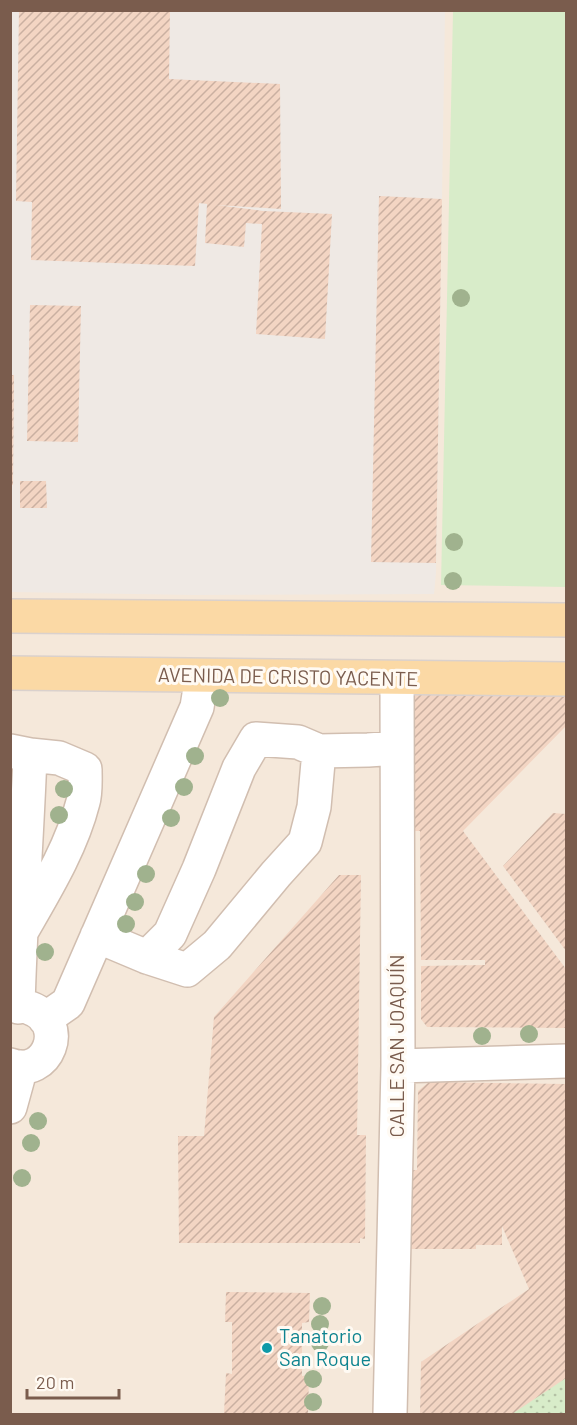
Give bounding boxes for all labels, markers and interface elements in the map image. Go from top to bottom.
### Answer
street label: AVENIDA DE CRISTO YACENTE [158,662,418,690]
street label: CALLE SAN JOAQUÍN [384,954,408,1138]
place label: Tanatorio San Roque [279,1323,371,1370]
marker: Tanatorio San Roque [260,1341,274,1355]
scale bar [27,1362,118,1400]
text: 20 m [36,1371,74,1393]

